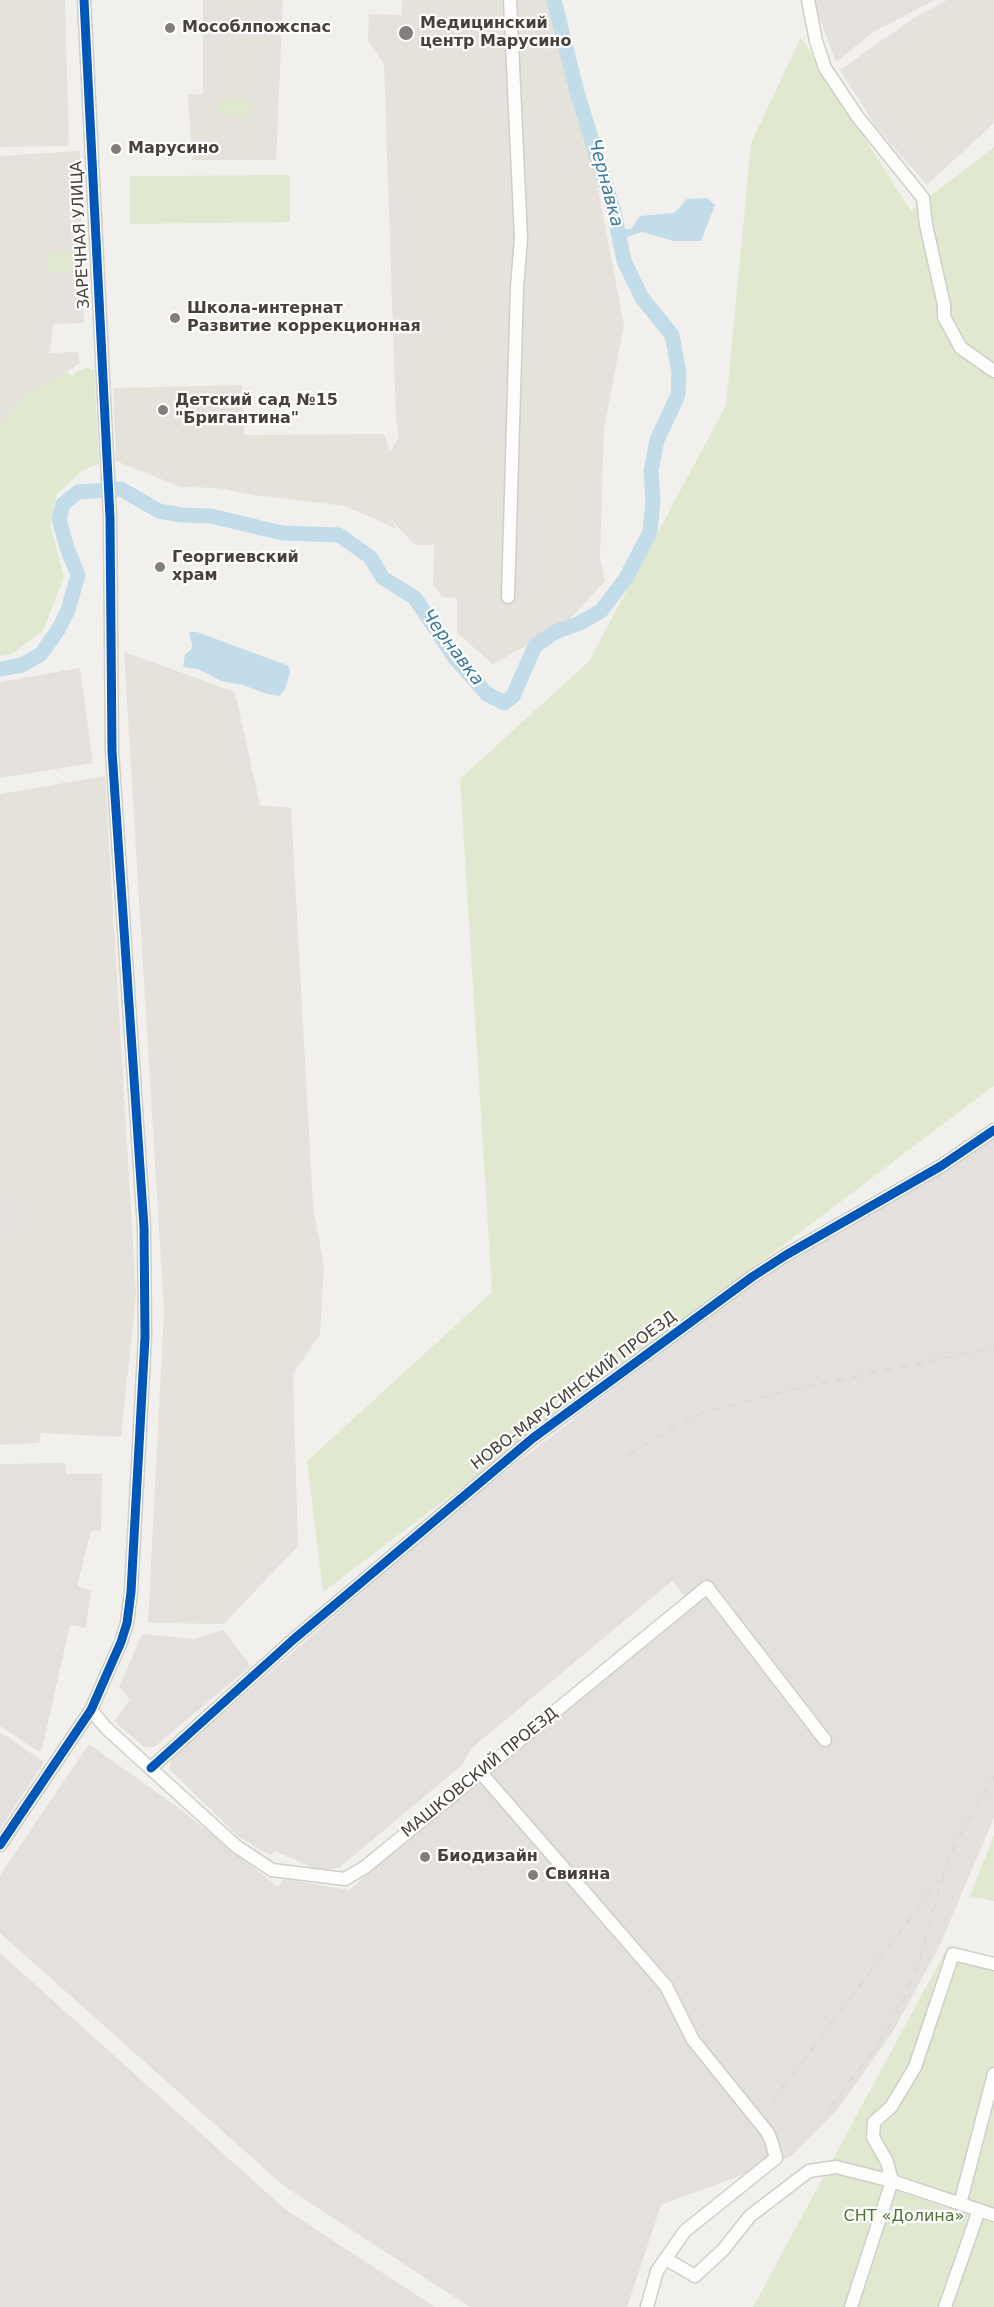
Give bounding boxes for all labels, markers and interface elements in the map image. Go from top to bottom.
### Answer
place label: Медицинский центр Марусино [420,14,571,52]
place label: Мособлпожспас [182,18,331,38]
marker: Мособлпожспас [163,21,177,35]
marker: Медицинский центр Марусино [397,24,415,42]
water label: Чернавка [583,137,627,229]
place label: Марусино [128,139,219,159]
marker: Марусино [109,142,123,156]
street label: ЗАРЕЧНАЯ УЛИЦА [68,160,94,310]
place label: Школа-интернат Развитие коррекционная [187,299,421,337]
marker: Школа-интернат Развитие коррекционная [168,311,182,325]
place label: Детский сад №15 "Бригантина" [175,391,338,429]
marker: Детский сад №15 "Бригантина" [156,403,170,417]
place label: Георгиевский храм [172,548,299,586]
marker: Георгиевский храм [153,560,167,574]
water label: Чернавка [416,606,488,690]
street label: НОВО-МАРУСИНСКИЙ ПРОЕЗД [468,1308,680,1474]
street label: МАШКОВСКИЙ ПРОЕЗД [398,1704,562,1842]
place label: Биодизайн [437,1847,538,1867]
marker: Биодизайн [418,1850,432,1864]
place label: Свияна [545,1865,610,1885]
marker: Свияна [526,1868,540,1882]
park label: СНТ «Долина» [844,2207,964,2227]

